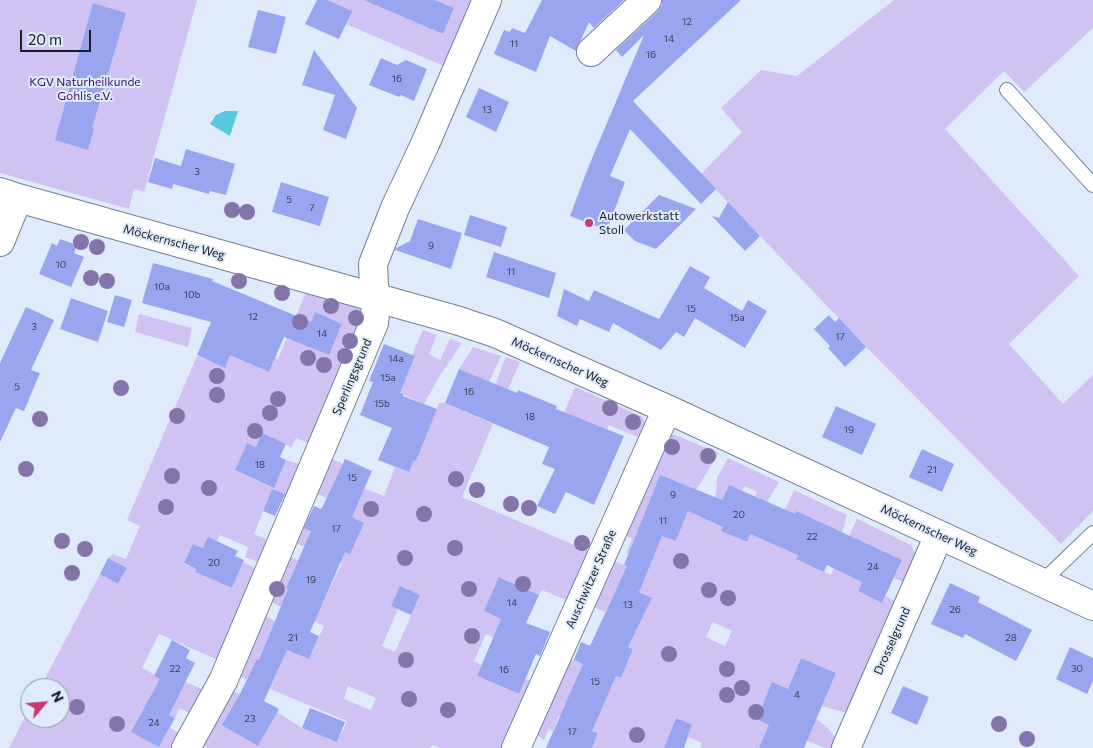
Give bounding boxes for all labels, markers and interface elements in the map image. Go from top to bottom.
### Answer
house number: 12 [682,16,692,28]
scale bar [22,20,94,52]
text: 20 m [28,30,62,48]
house number: 14 [664,33,674,45]
house number: 11 [510,38,518,50]
house number: 16 [646,49,656,61]
house number: 16 [392,73,402,85]
park label: KGV Naturheilkunde Gohlis e.V. [29,75,141,103]
house number: 13 [482,104,492,116]
house number: 3 [194,166,200,178]
house number: 5 [286,194,292,206]
house number: 7 [309,202,315,214]
place label: Autowerkstatt Stoll [599,209,679,237]
marker: Autowerkstatt Stoll [583,217,595,229]
street label: Möckernscher Weg [122,221,226,263]
house number: 9 [428,240,434,252]
house number: 10 [56,259,66,271]
house number: 11 [507,266,515,278]
house number: 10a [154,281,170,293]
house number: 10b [184,289,200,301]
house number: 15 [686,303,696,315]
house number: 12 [248,311,258,323]
house number: 15a [729,312,745,324]
house number: 3 [31,321,37,333]
house number: 14 [317,328,327,340]
house number: 17 [835,331,845,343]
street label: Möckernscher Weg [509,334,611,390]
street label: Sperlingsgrund [329,336,375,418]
house number: 14a [388,353,404,365]
house number: 15a [380,372,396,384]
house number: 5 [14,381,20,393]
house number: 16 [464,386,474,398]
house number: 15b [374,398,390,410]
house number: 18 [525,411,535,423]
house number: 19 [844,424,854,436]
house number: 18 [255,459,265,471]
house number: 21 [927,464,937,476]
house number: 15 [347,472,357,484]
house number: 9 [670,489,676,501]
street label: Möckernscher Weg [879,501,979,559]
house number: 20 [733,509,745,521]
house number: 11 [659,515,667,527]
house number: 17 [331,523,341,535]
street label: Auschwitzer Straße [563,527,619,631]
house number: 22 [806,531,818,543]
house number: 20 [208,557,220,569]
house number: 24 [867,561,879,573]
house number: 19 [306,574,316,586]
house number: 14 [507,597,517,609]
house number: 13 [623,599,633,611]
house number: 26 [949,604,961,616]
street label: Drosselgrund [871,605,913,677]
house number: 21 [288,632,298,644]
house number: 28 [1005,632,1017,644]
house number: 22 [169,663,181,675]
house number: 30 [1071,663,1083,675]
house number: 16 [499,664,509,676]
house number: 15 [590,676,600,688]
north arrow [20,678,70,728]
text: N [48,688,68,705]
house number: 4 [794,689,800,701]
house number: 23 [244,713,256,725]
house number: 24 [148,717,160,729]
house number: 17 [567,726,577,738]

